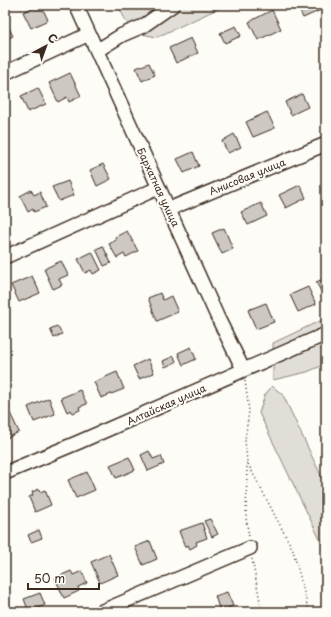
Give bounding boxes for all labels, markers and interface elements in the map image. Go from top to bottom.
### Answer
north arrow [26,26,66,66]
text: С [44,29,62,47]
street label: Бархатная улица [134,145,184,230]
street label: Анисовая улица [207,154,288,198]
street label: Алтайская улица [124,380,209,428]
scale bar [28,565,99,591]
text: 50 m [34,569,65,587]

